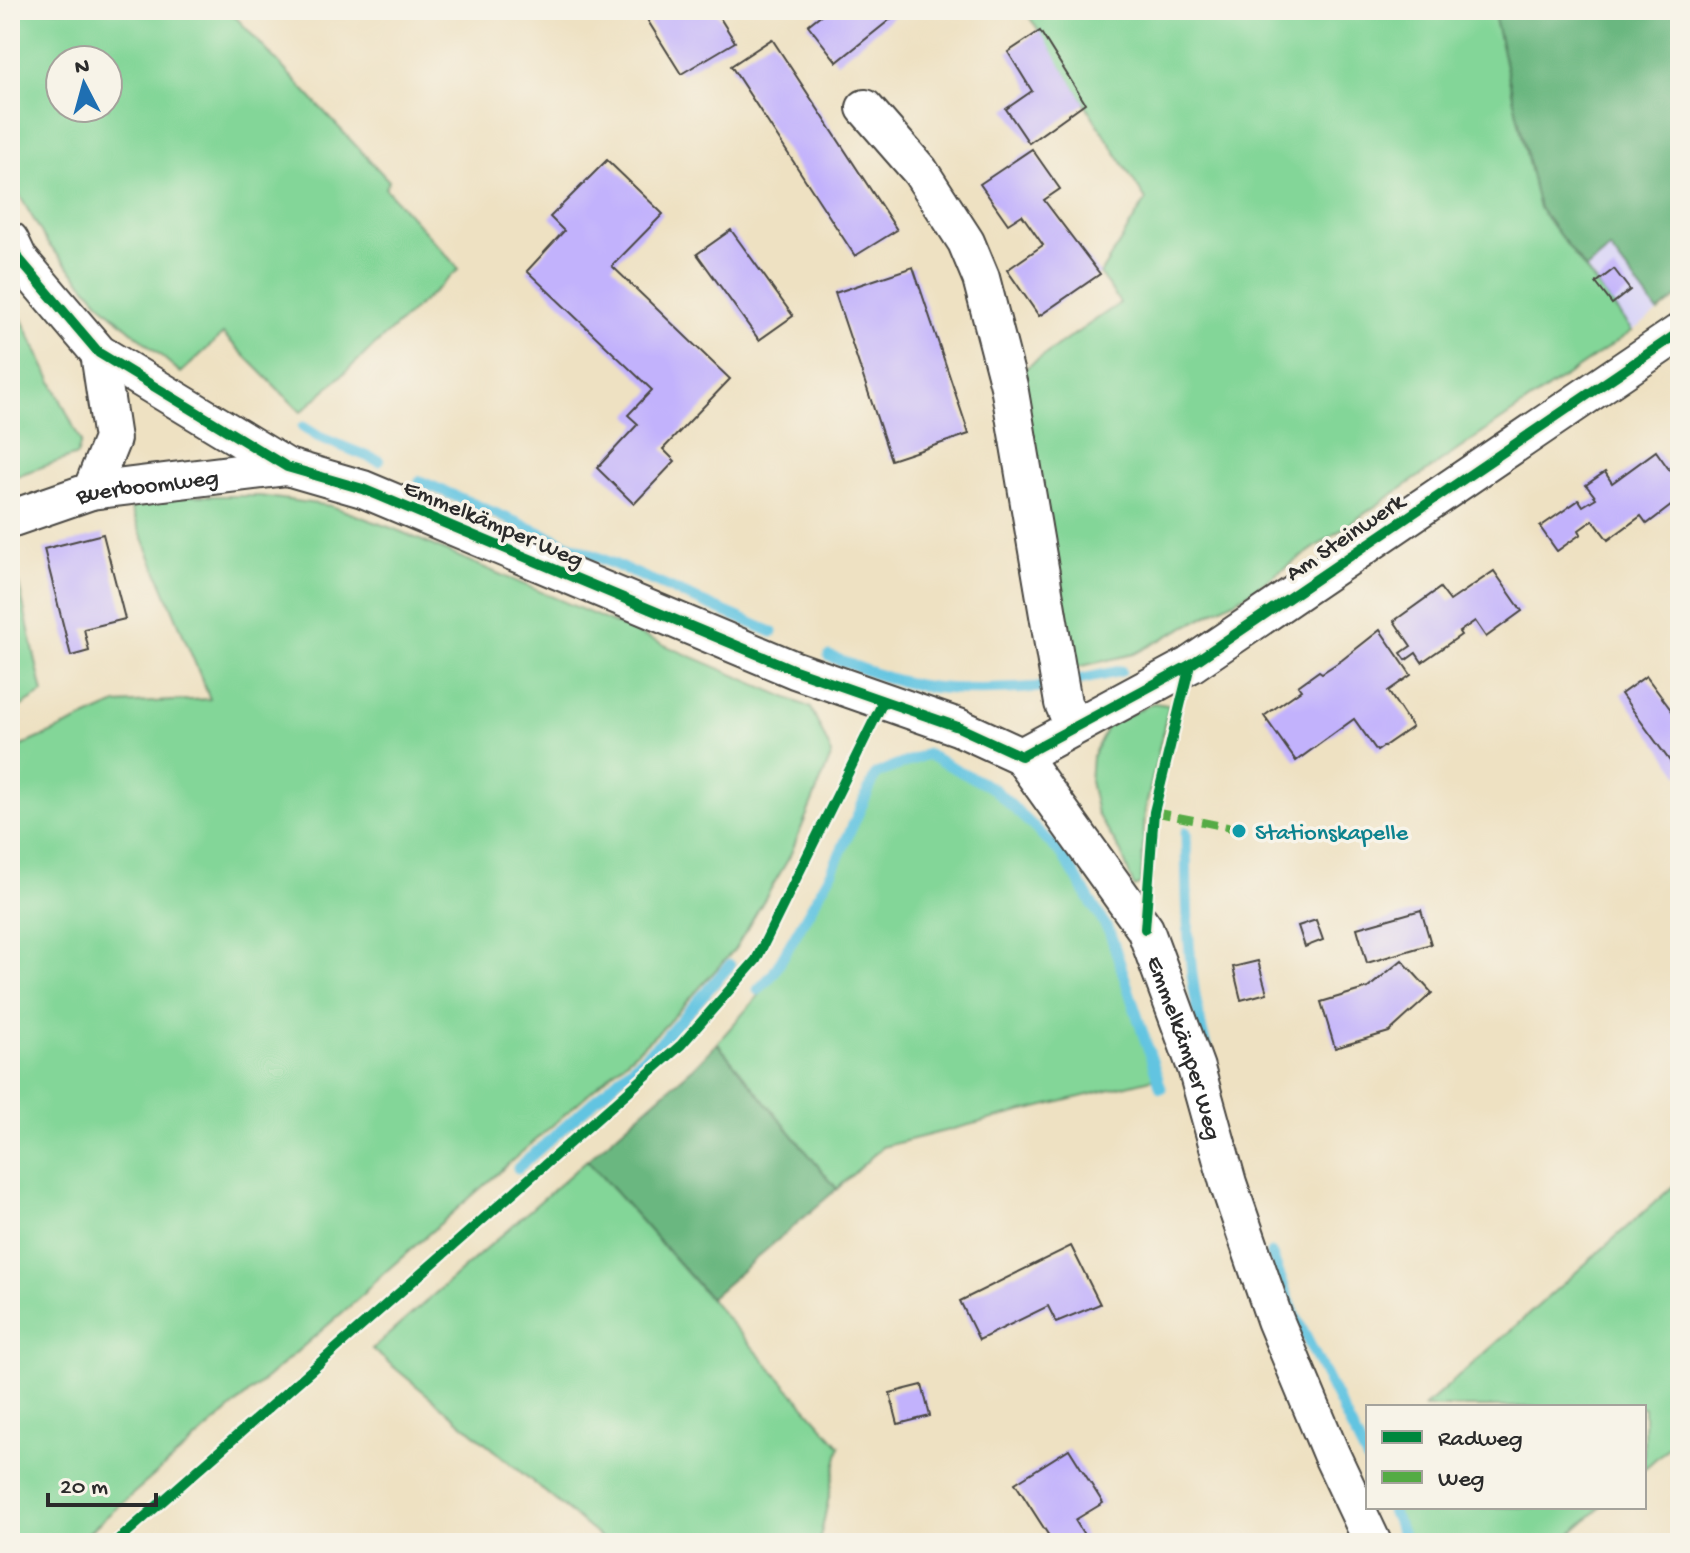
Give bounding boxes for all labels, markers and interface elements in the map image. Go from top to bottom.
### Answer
north arrow [44,44,124,124]
text: N [74,54,91,82]
street label: Buerboomweg [72,465,220,513]
street label: Emmelkämper Weg [398,474,587,576]
street label: Am Steinwerk [1281,487,1413,589]
place label: Stationskapelle [1255,820,1409,849]
marker: Stationskapelle [1230,822,1248,840]
street label: Emmelkämper Weg [1138,952,1226,1144]
legend [1366,1405,1646,1509]
text: Radweg [1438,1426,1523,1455]
scale bar [48,1457,156,1507]
text: Weg [1438,1466,1484,1495]
text: 20 m [60,1474,108,1503]

